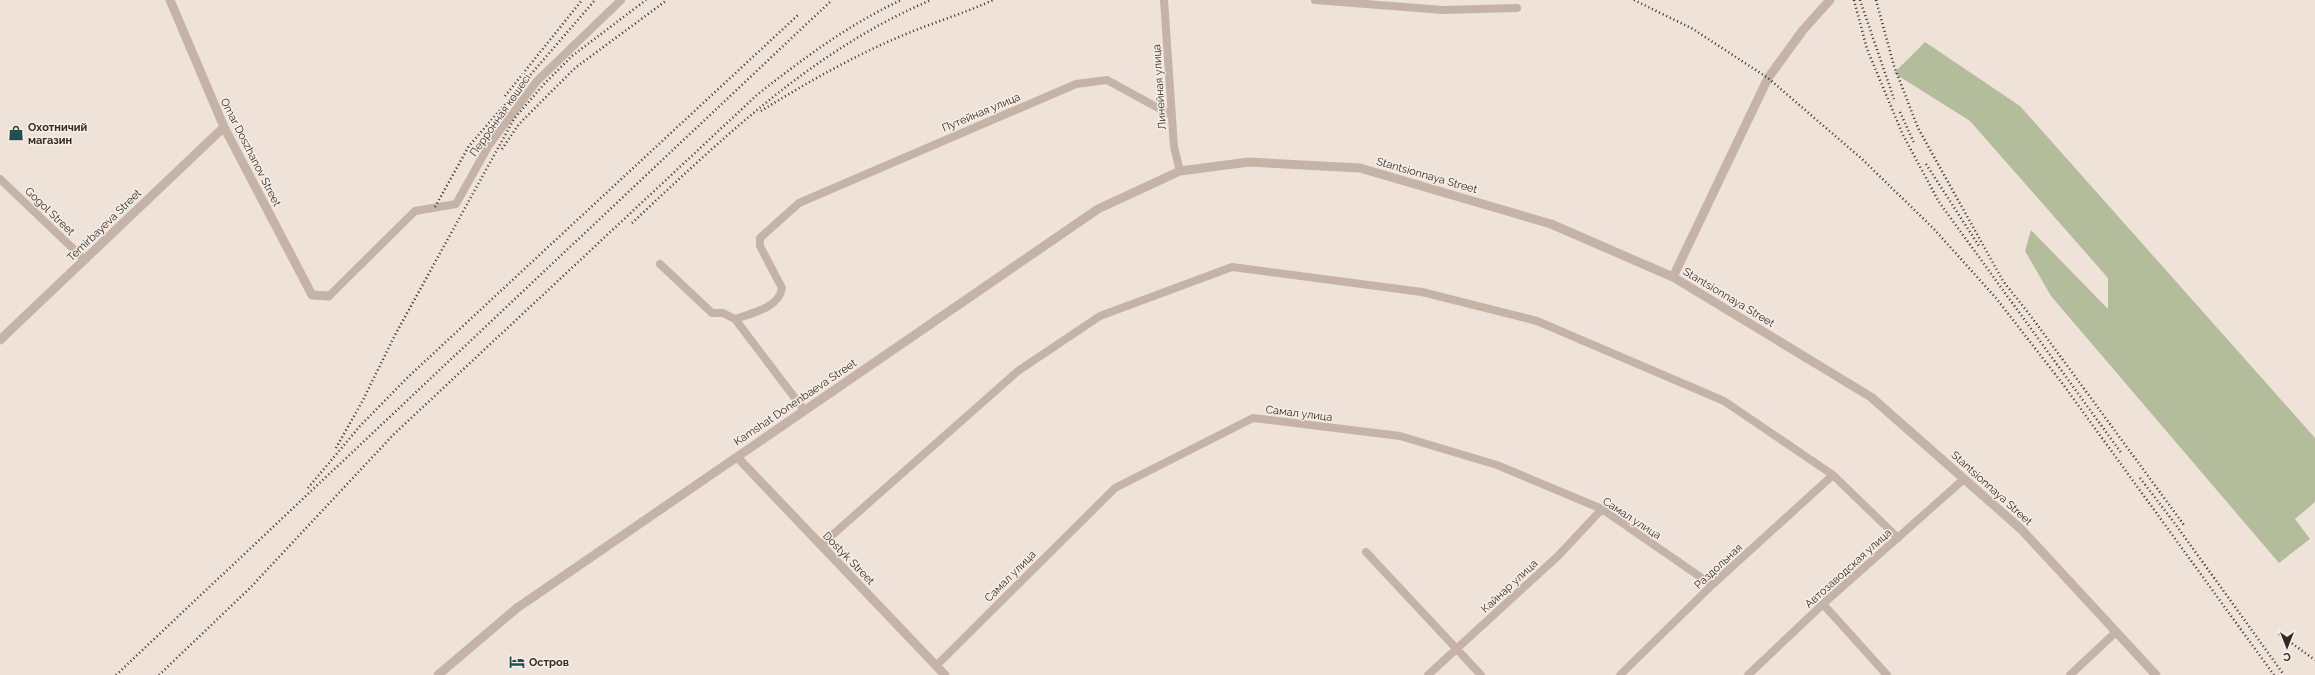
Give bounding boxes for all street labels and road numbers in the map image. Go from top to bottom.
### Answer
street label: Линейная улица [1150,44,1169,130]
street label: Перронная көшесі [467,72,534,159]
street label: Путейная улица [940,90,1022,135]
street label: Omar Doszhanov Street [218,96,284,209]
street label: Stantsionnaya Street [1375,155,1479,196]
street label: Gogol Street [22,185,77,238]
street label: Temirbayeva Street [65,186,144,264]
street label: Stantsionnaya Street [1681,265,1777,330]
street label: Kamshat Donenbaeva Street [731,356,859,448]
street label: Самал улица [1265,403,1333,424]
street label: Stantsionnaya Street [1949,449,2035,528]
street label: Самал улица [1600,495,1663,542]
street label: Автозаводская улица [1802,526,1894,611]
street label: Dostyk Street [820,529,877,588]
street label: Раздольная [1692,541,1745,592]
street label: Самал улица [982,548,1039,605]
street label: Кайнар улица [1478,557,1540,616]

